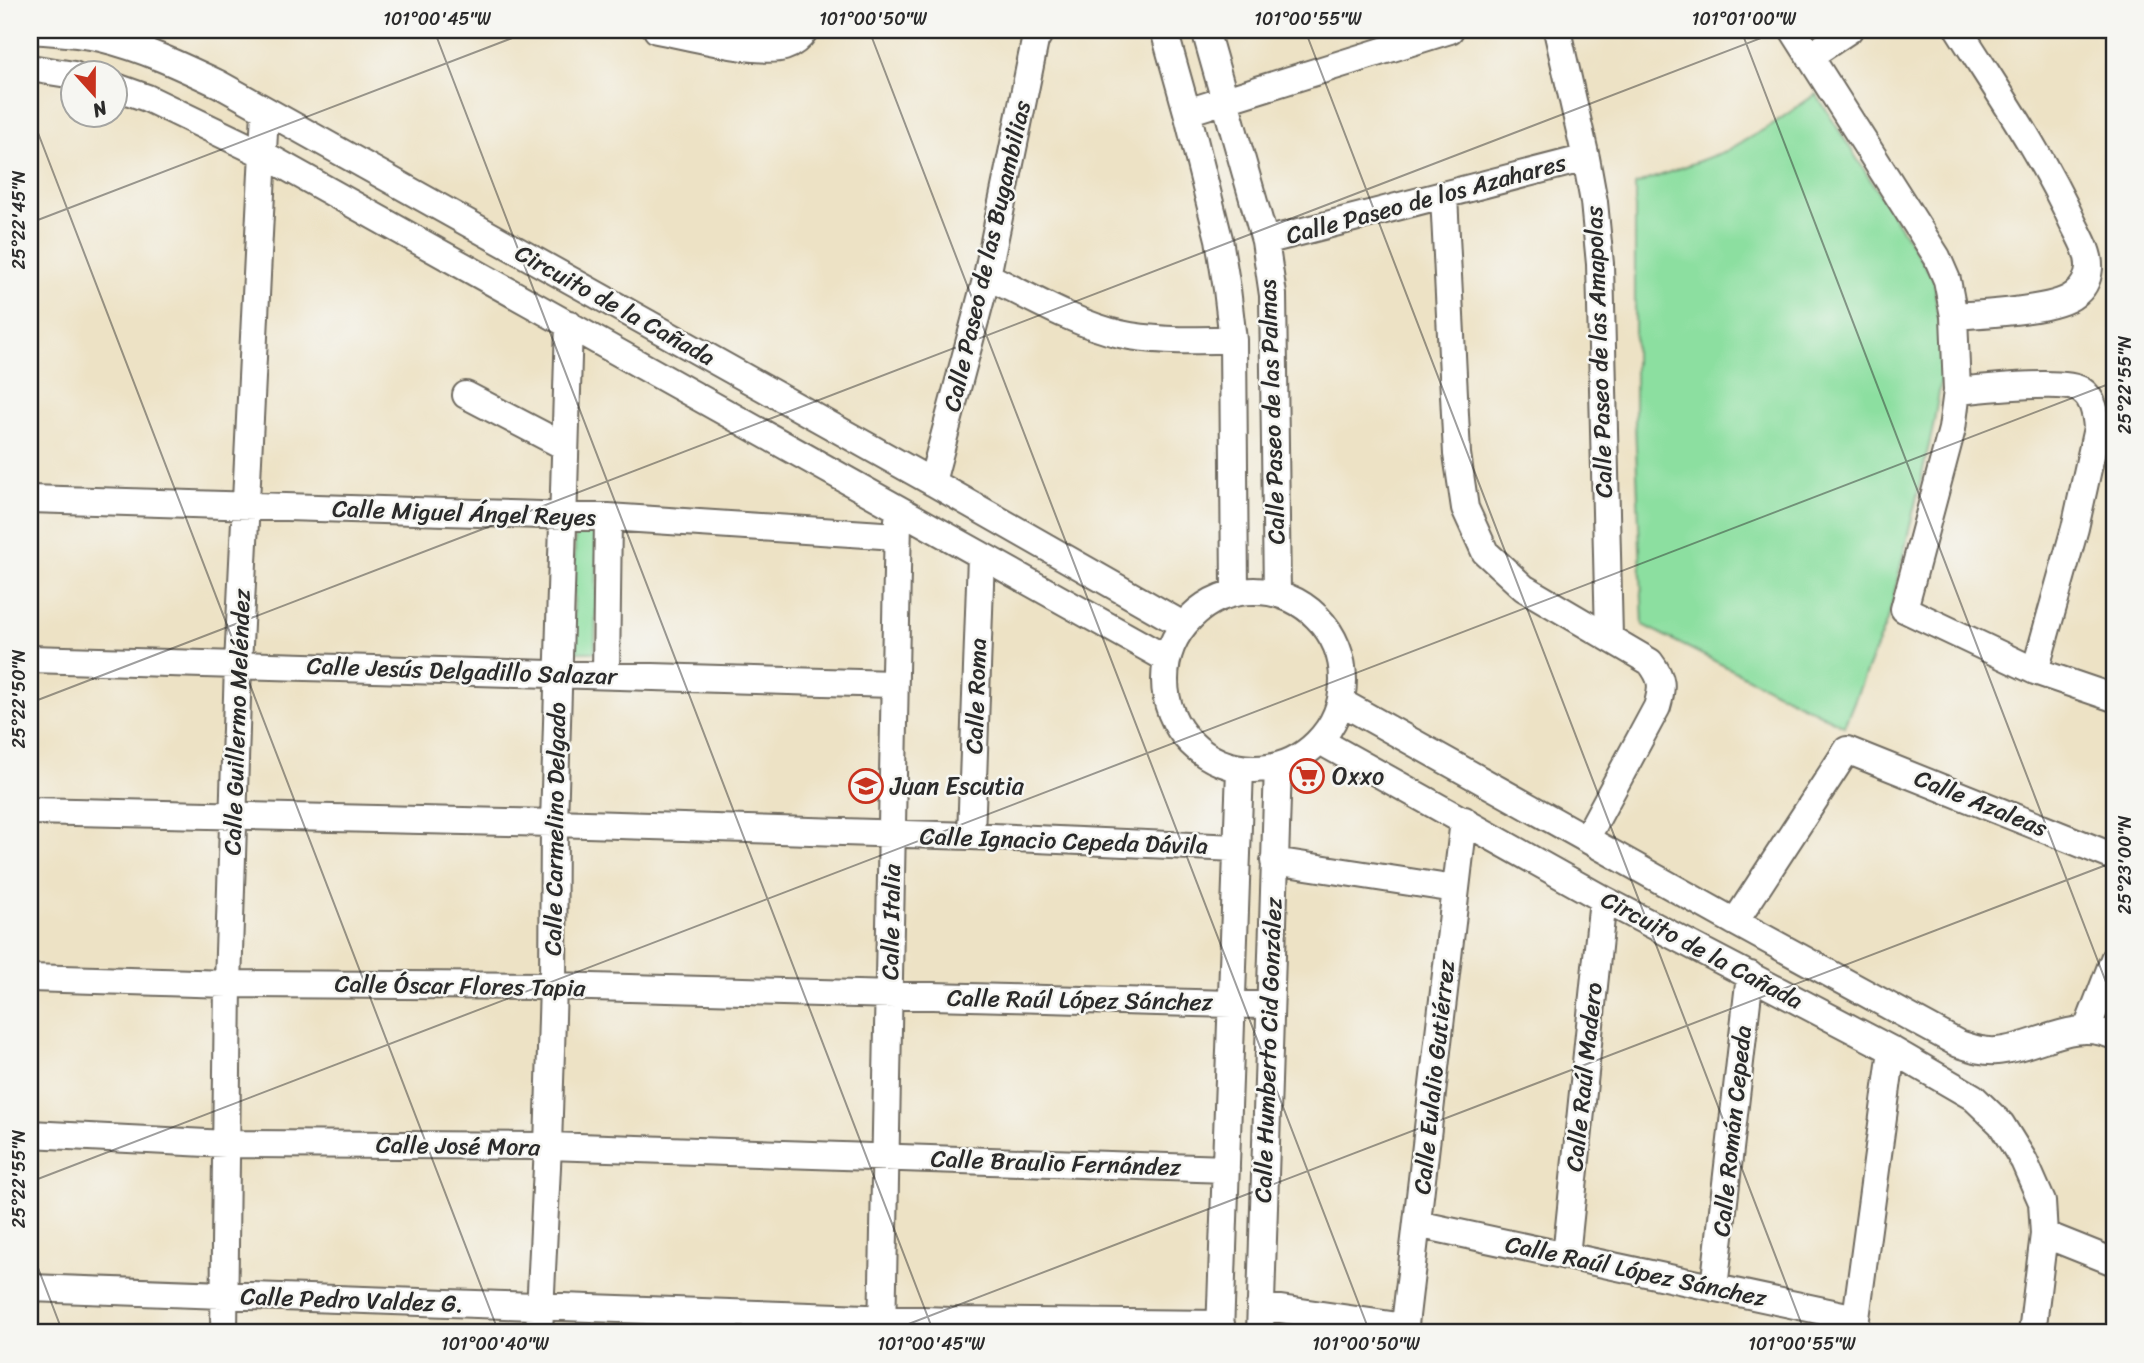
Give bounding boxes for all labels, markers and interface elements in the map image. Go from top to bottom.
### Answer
text: 101°00'45"W [383,3,492,35]
text: 101°00'50"W [819,3,928,35]
text: 101°00'55"W [1254,3,1363,35]
text: 101°01'00"W [1692,3,1797,35]
north arrow [60,60,130,130]
text: N [87,91,113,127]
street label: Calle Paseo de las Bugambilias [931,96,1043,416]
street label: Calle Paseo de los Azahares [1281,141,1572,257]
text: 25°22'45"N [3,170,35,269]
street label: Calle Paseo de las Amapolas [1573,204,1625,499]
street label: Circuito de la Cañada [507,232,723,378]
street label: Calle Paseo de las Palmas [1246,279,1298,545]
text: 25°22'55"N [2109,335,2141,434]
street label: Calle Miguel Ángel Reyes [331,487,597,539]
street label: Calle Guillermo Meléndez [211,587,263,856]
street label: Calle Roma [953,637,999,755]
street label: Calle Jesús Delgadillo Salazar [306,645,619,697]
text: 25°22'50"N [3,649,35,748]
street label: Calle Carmelino Delgado [532,702,578,956]
place label: Oxxo [1332,755,1384,797]
supermarket icon: Oxxo [1288,757,1326,795]
street label: Calle Azaleas [1908,757,2054,849]
place label: Juan Escutia [889,765,1025,807]
school or university icon: Juan Escutia [847,767,885,805]
street label: Calle Ignacio Cepeda Dávila [919,815,1209,867]
text: 25°23'00"N [2109,815,2141,914]
street label: Calle Italia [869,863,913,980]
street label: Circuito de la Cañada [1593,879,1811,1021]
street label: Calle Humberto Cid González [1242,896,1294,1203]
street label: Calle Eulalio Gutiérrez [1401,957,1467,1196]
street label: Calle Óscar Flores Tapia [334,963,587,1009]
street label: Calle Raúl López Sánchez [947,977,1214,1023]
street label: Calle Raúl Madero [1553,980,1615,1174]
street label: Calle Román Cepeda [1700,1023,1764,1239]
street label: Calle José Mora [375,1124,541,1168]
text: 25°22'55"N [3,1129,35,1228]
street label: Calle Braulio Fernández [930,1138,1183,1188]
street label: Calle Raúl López Sánchez [1501,1223,1771,1319]
street label: Calle Pedro Valdez G. [240,1275,464,1325]
text: 101°00'40"W [441,1328,550,1360]
text: 101°00'45"W [877,1328,986,1360]
text: 101°00'50"W [1312,1328,1421,1360]
text: 101°00'55"W [1748,1328,1857,1360]

